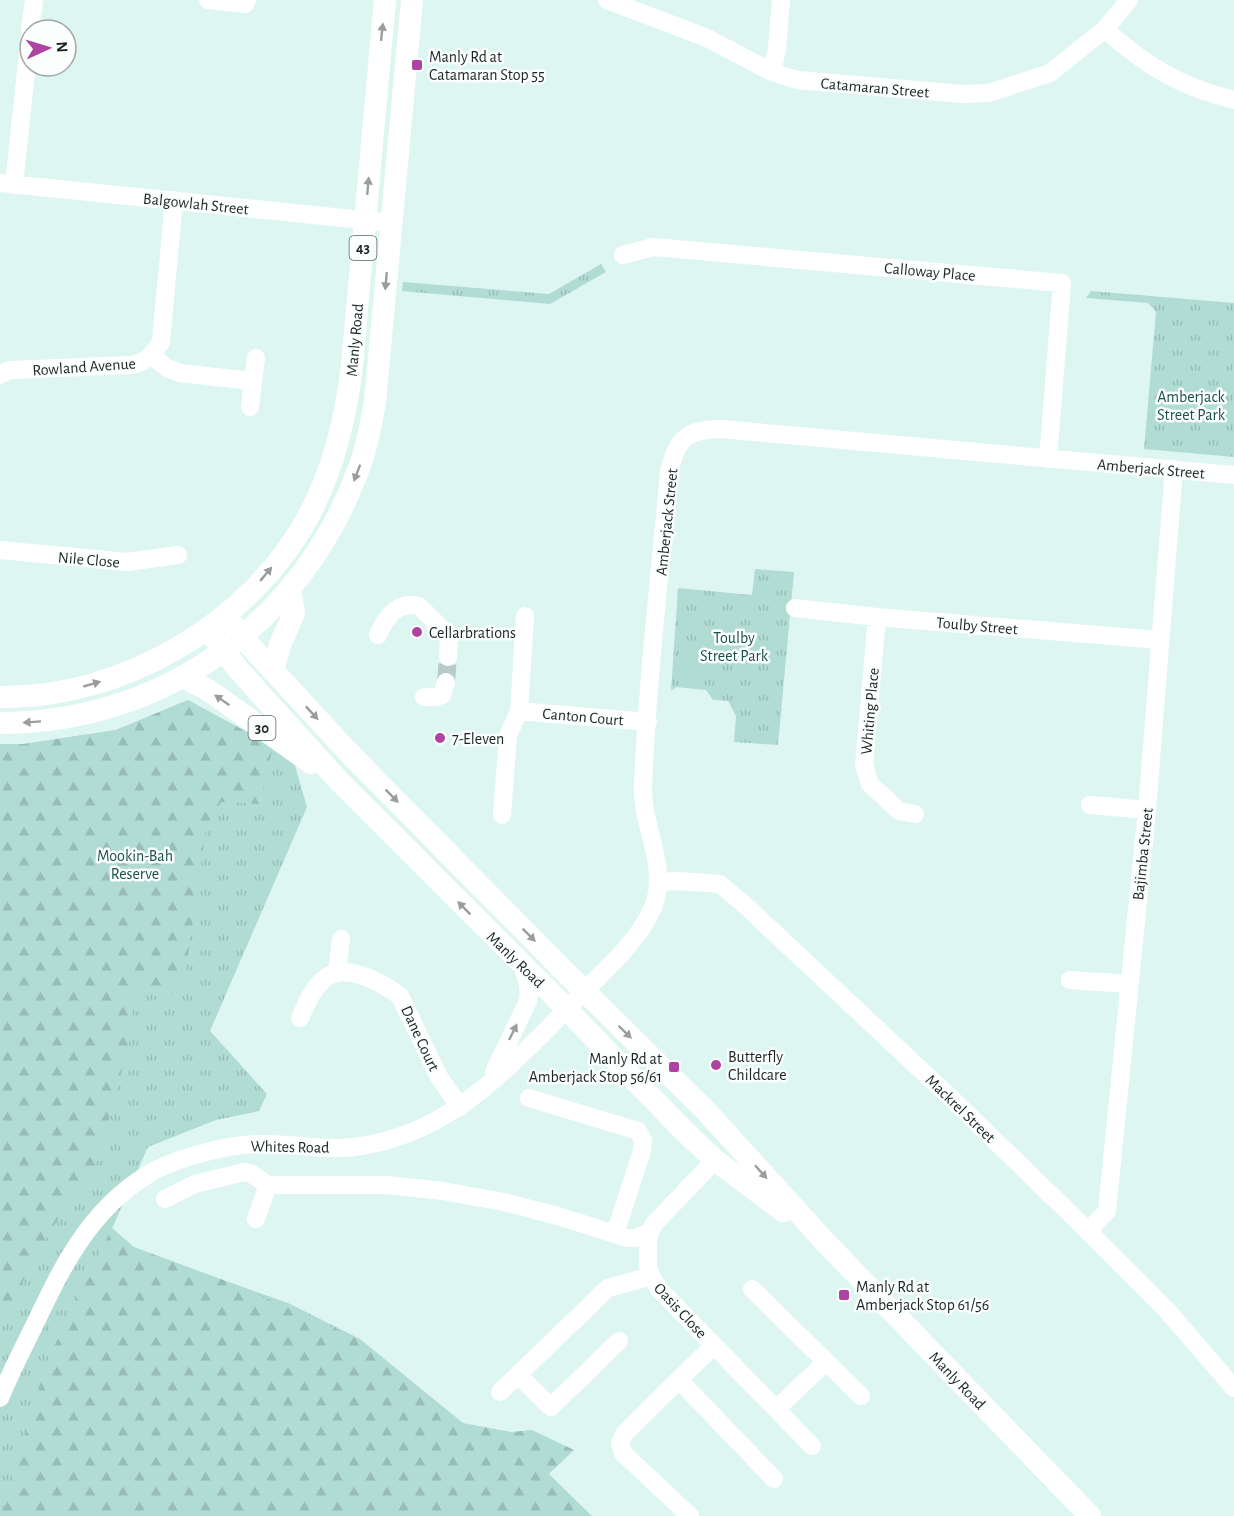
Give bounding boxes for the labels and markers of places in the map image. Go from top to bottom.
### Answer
place label: Manly Rd at Catamaran Stop 55 [429,49,545,83]
marker: Manly Rd at Catamaran Stop 55 [410,58,424,72]
marker: Cellarbrations [410,625,424,639]
place label: Cellarbrations [429,625,516,641]
marker: 7-Eleven [433,731,447,745]
place label: 7-Eleven [452,731,504,747]
place label: Butterfly Childcare [728,1049,787,1083]
place label: Manly Rd at Amberjack Stop 56/61 [529,1051,662,1086]
marker: Butterfly Childcare [709,1058,723,1072]
marker: Manly Rd at Amberjack Stop 56/61 [667,1060,681,1074]
place label: Manly Rd at Amberjack Stop 61/56 [856,1279,989,1314]
marker: Manly Rd at Amberjack Stop 61/56 [837,1288,851,1302]

